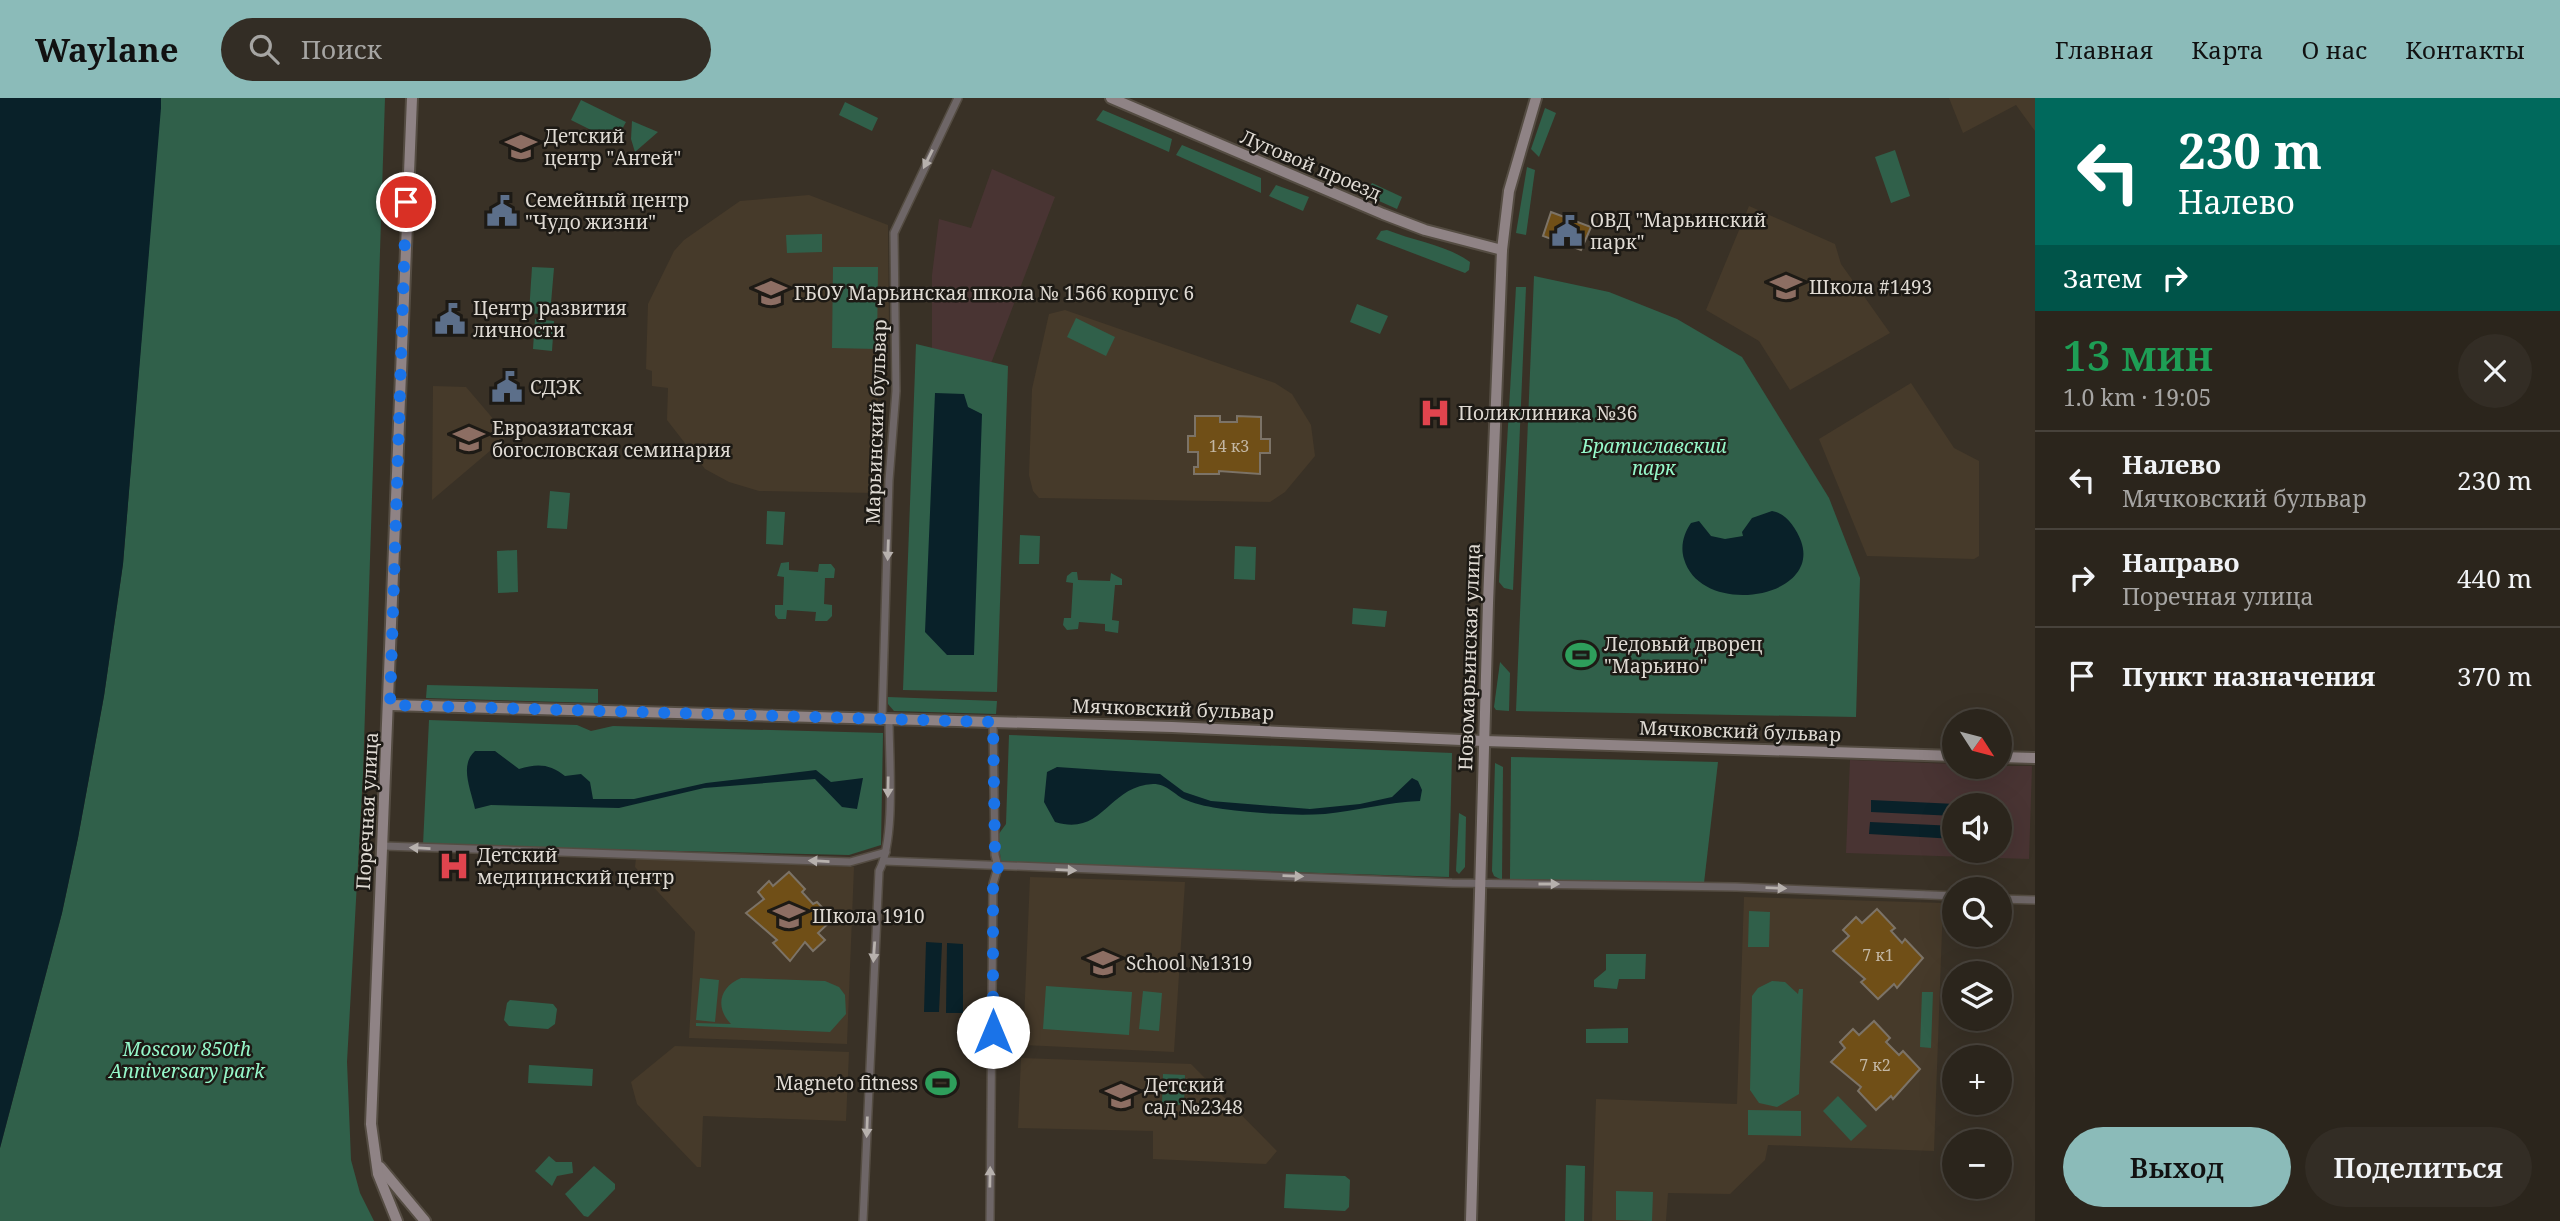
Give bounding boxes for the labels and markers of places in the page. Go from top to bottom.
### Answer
place label: Детский центр "Антей" [544,123,681,171]
school or university icon: Детский центр "Антей" [504,130,538,164]
pin [376,172,436,232]
place label: Семейный центр "Чудо жизни" [525,187,689,235]
public building icon: Семейный центр "Чудо жизни" [485,194,519,228]
place label: ОВД "Марьинский парк" [1590,207,1767,255]
public building icon: ОВД "Марьинский парк" [1550,214,1584,248]
school or university icon: Школа #1493 [1769,270,1803,304]
place label: Школа #1493 [1809,274,1932,300]
school or university icon: ГБОУ Марьинская школа № 1566 корпус 6 [754,276,788,310]
place label: ГБОУ Марьинская школа № 1566 корпус 6 [794,280,1194,306]
place label: Центр развития личности [473,295,627,343]
public building icon: Центр развития личности [433,302,467,336]
public building icon: СДЭК [490,370,524,404]
place label: СДЭК [530,374,582,400]
hospital icon: Поликлиника №36 [1418,396,1452,430]
place label: Поликлиника №36 [1458,400,1637,426]
place label: Евроазиатская богословская семинария [492,415,731,463]
school or university icon: Евроазиатская богословская семинария [452,422,486,456]
place label: Ледовый дворец "Марьино" [1604,631,1763,679]
sports icon: Ледовый дворец "Марьино" [1564,638,1598,672]
place label: Детский медицинский центр [477,842,674,890]
hospital icon: Детский медицинский центр [437,849,471,883]
school or university icon: Школа 1910 [772,899,806,933]
place label: Школа 1910 [812,903,925,929]
school or university icon: School №1319 [1086,946,1120,980]
place label: School №1319 [1126,950,1252,976]
sports icon: Magneto fitness [924,1066,958,1100]
place label: Magneto fitness [775,1070,918,1096]
place label: Детский сад №2348 [1144,1072,1243,1120]
school or university icon: Детский сад №2348 [1104,1079,1138,1113]

